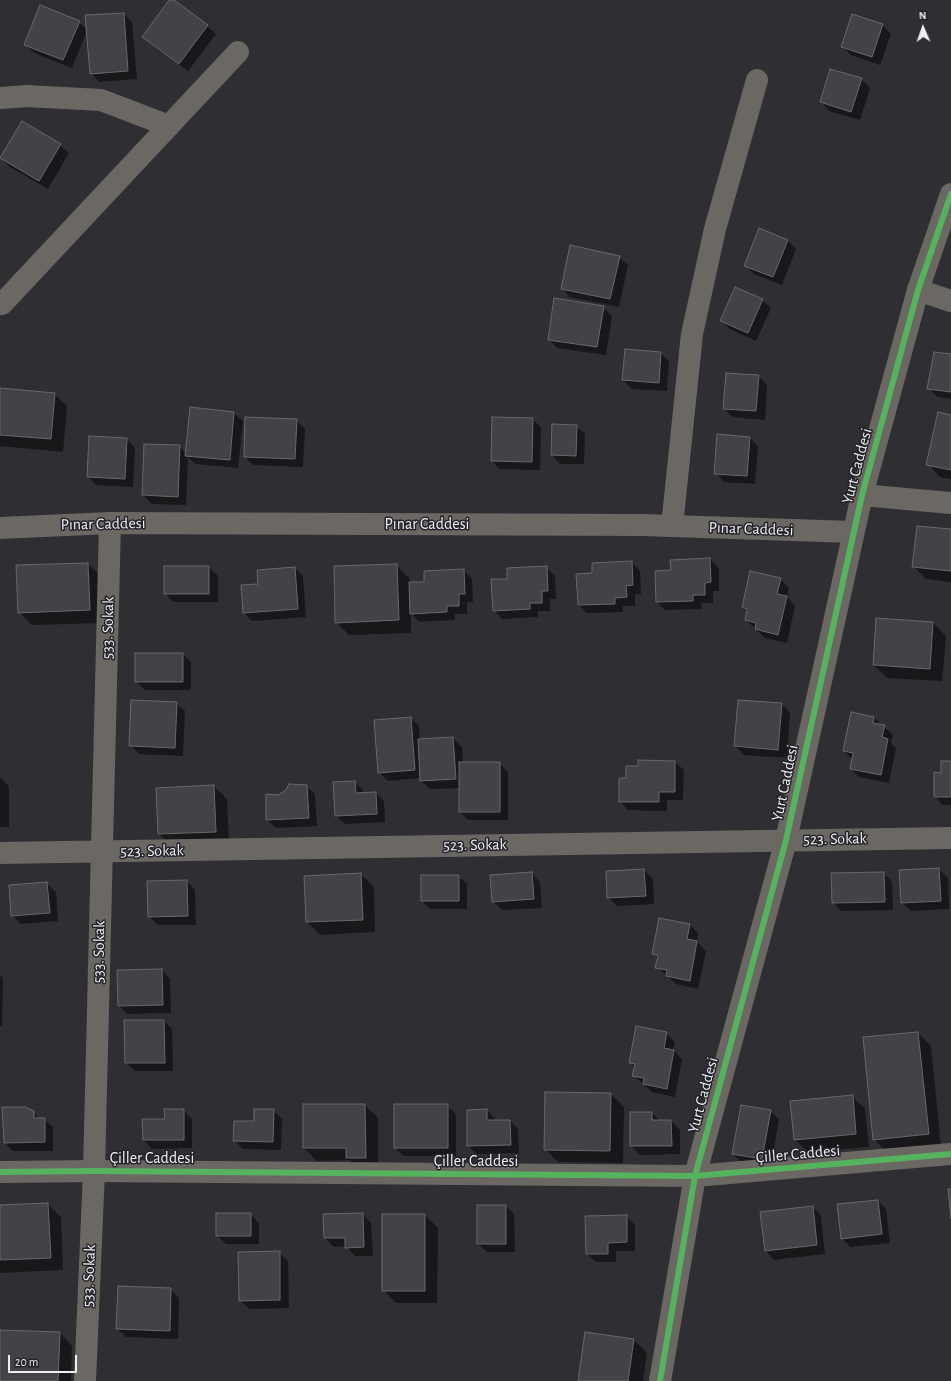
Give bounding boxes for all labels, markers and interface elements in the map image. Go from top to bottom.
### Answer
north arrow [903,8,943,48]
text: N [919,10,927,21]
street label: Yurt Caddesi [838,426,876,506]
street label: Pınar Caddesi [60,514,146,534]
street label: Pınar Caddesi [385,514,469,534]
street label: Pınar Caddesi [708,518,794,540]
street label: 533. Sokak [98,596,118,660]
street label: Yurt Caddesi [768,743,802,823]
street label: 523. Sokak [803,829,867,849]
street label: 523. Sokak [443,835,507,855]
street label: 523. Sokak [120,841,184,861]
street label: 533. Sokak [89,920,109,984]
street label: Yurt Caddesi [684,1055,722,1135]
street label: Çiller Caddesi [755,1141,841,1167]
street label: Çiller Caddesi [110,1148,194,1168]
street label: Çiller Caddesi [434,1151,518,1171]
street label: 533. Sokak [78,1244,100,1308]
scale bar [10,1347,79,1373]
text: 20 m [15,1356,38,1368]

